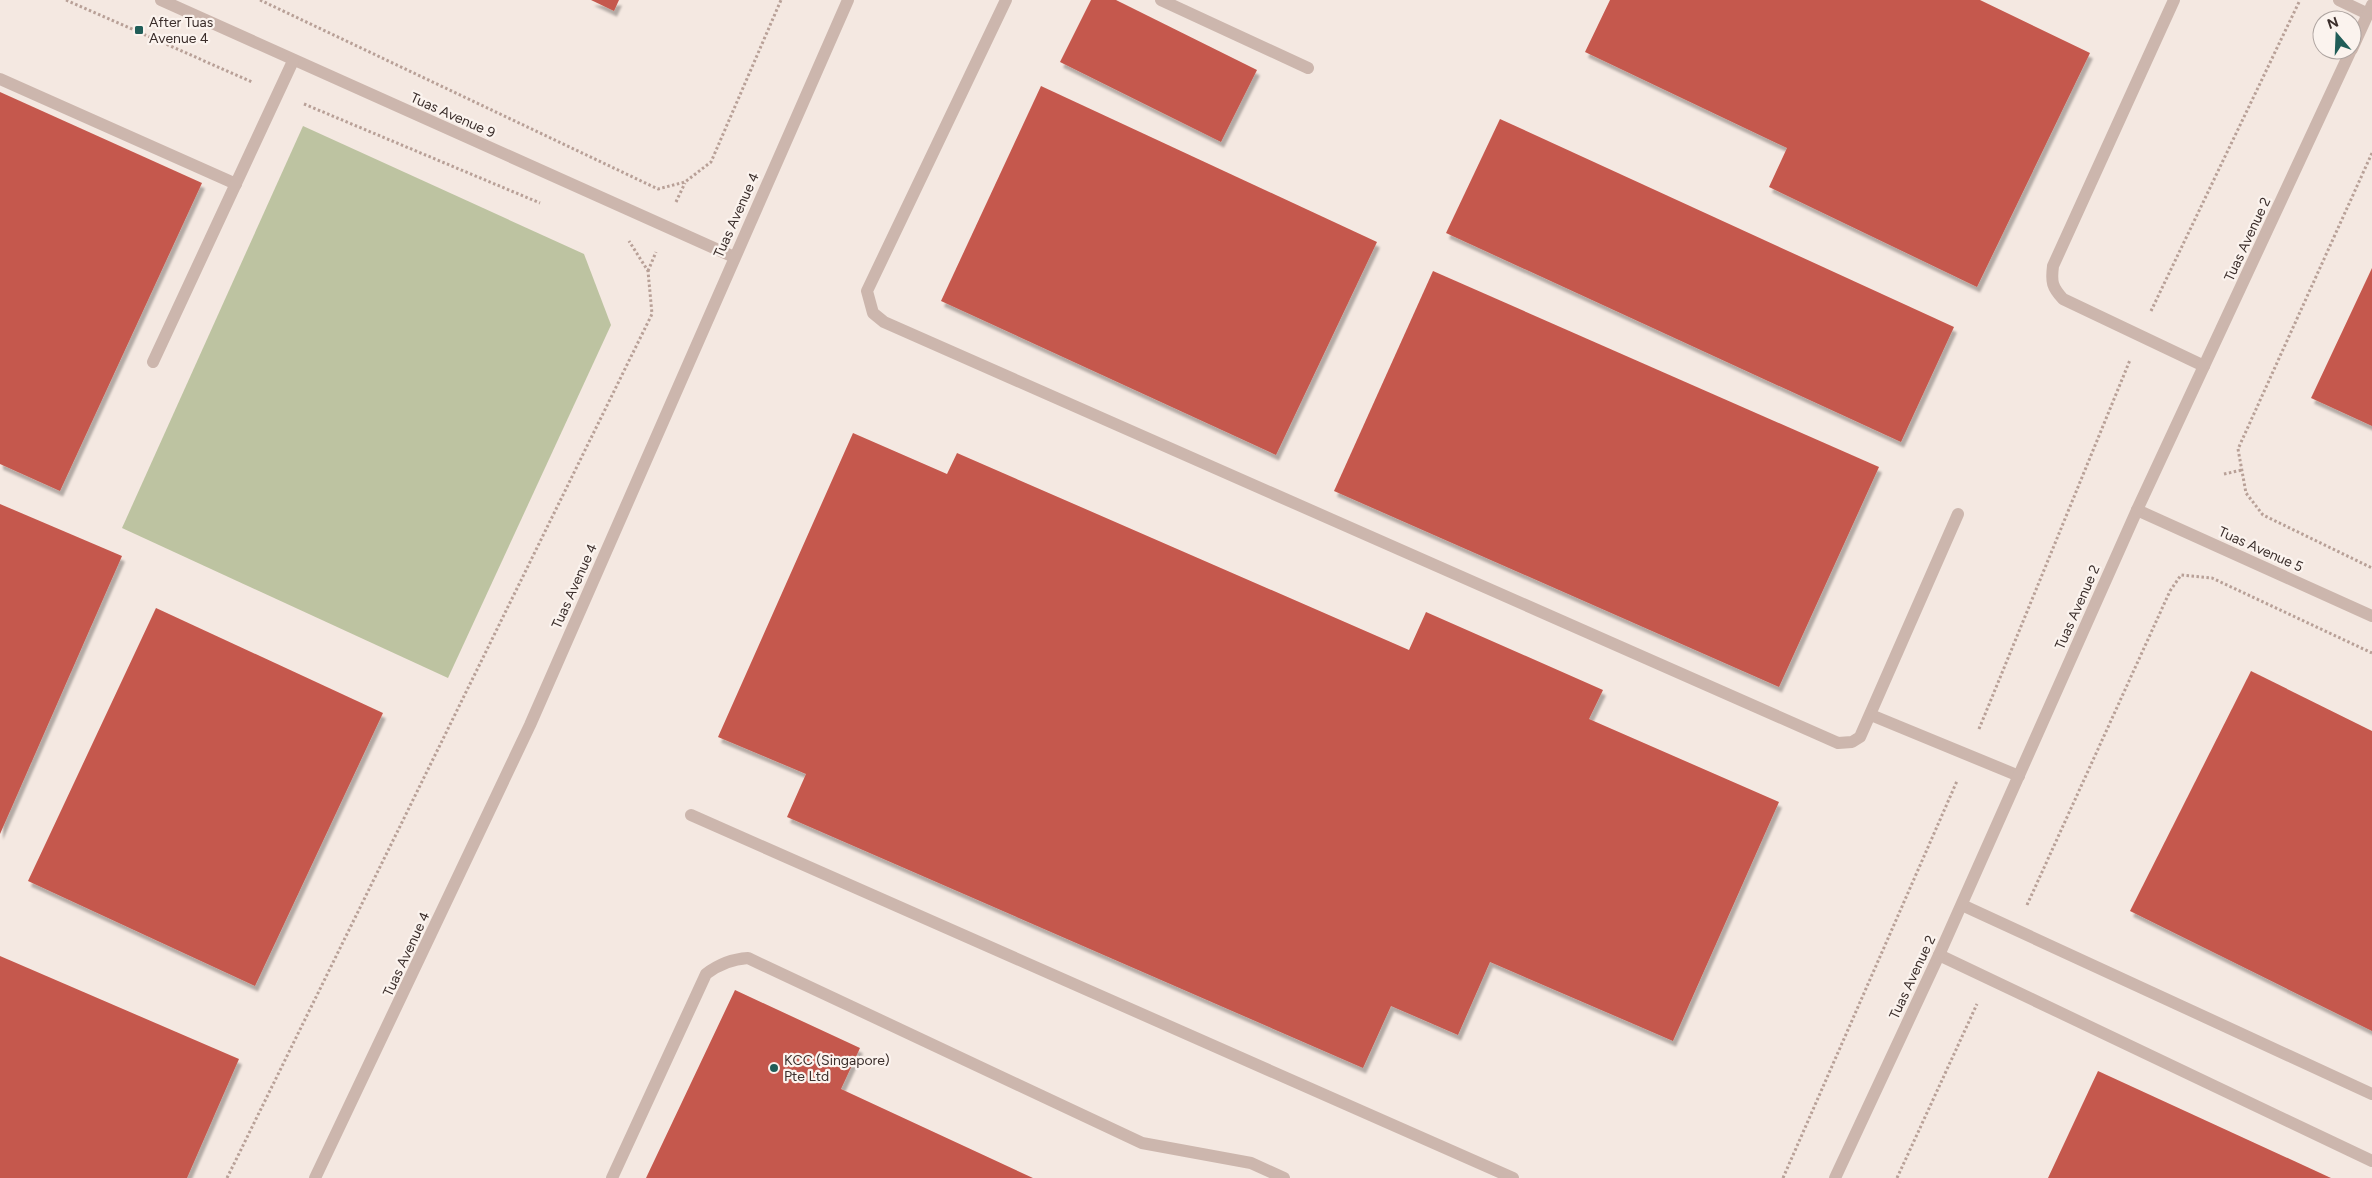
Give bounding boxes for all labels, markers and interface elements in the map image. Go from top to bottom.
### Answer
north arrow [2312,10,2362,60]
text: N [2325,13,2341,33]
place label: After Tuas Avenue 4 [149,14,213,47]
marker: After Tuas Avenue 4 [133,24,145,36]
street label: Tuas Avenue 9 [408,89,498,142]
street label: Tuas Avenue 4 [710,170,763,260]
street label: Tuas Avenue 2 [2221,195,2274,284]
street label: Tuas Avenue 5 [2216,523,2306,576]
street label: Tuas Avenue 4 [548,541,601,631]
street label: Tuas Avenue 2 [2051,562,2104,652]
street label: Tuas Avenue 4 [379,909,434,999]
street label: Tuas Avenue 2 [1886,933,1939,1022]
place label: KCC (Singapore) Pte Ltd [784,1052,890,1085]
marker: KCC (Singapore) Pte Ltd [768,1062,780,1074]

